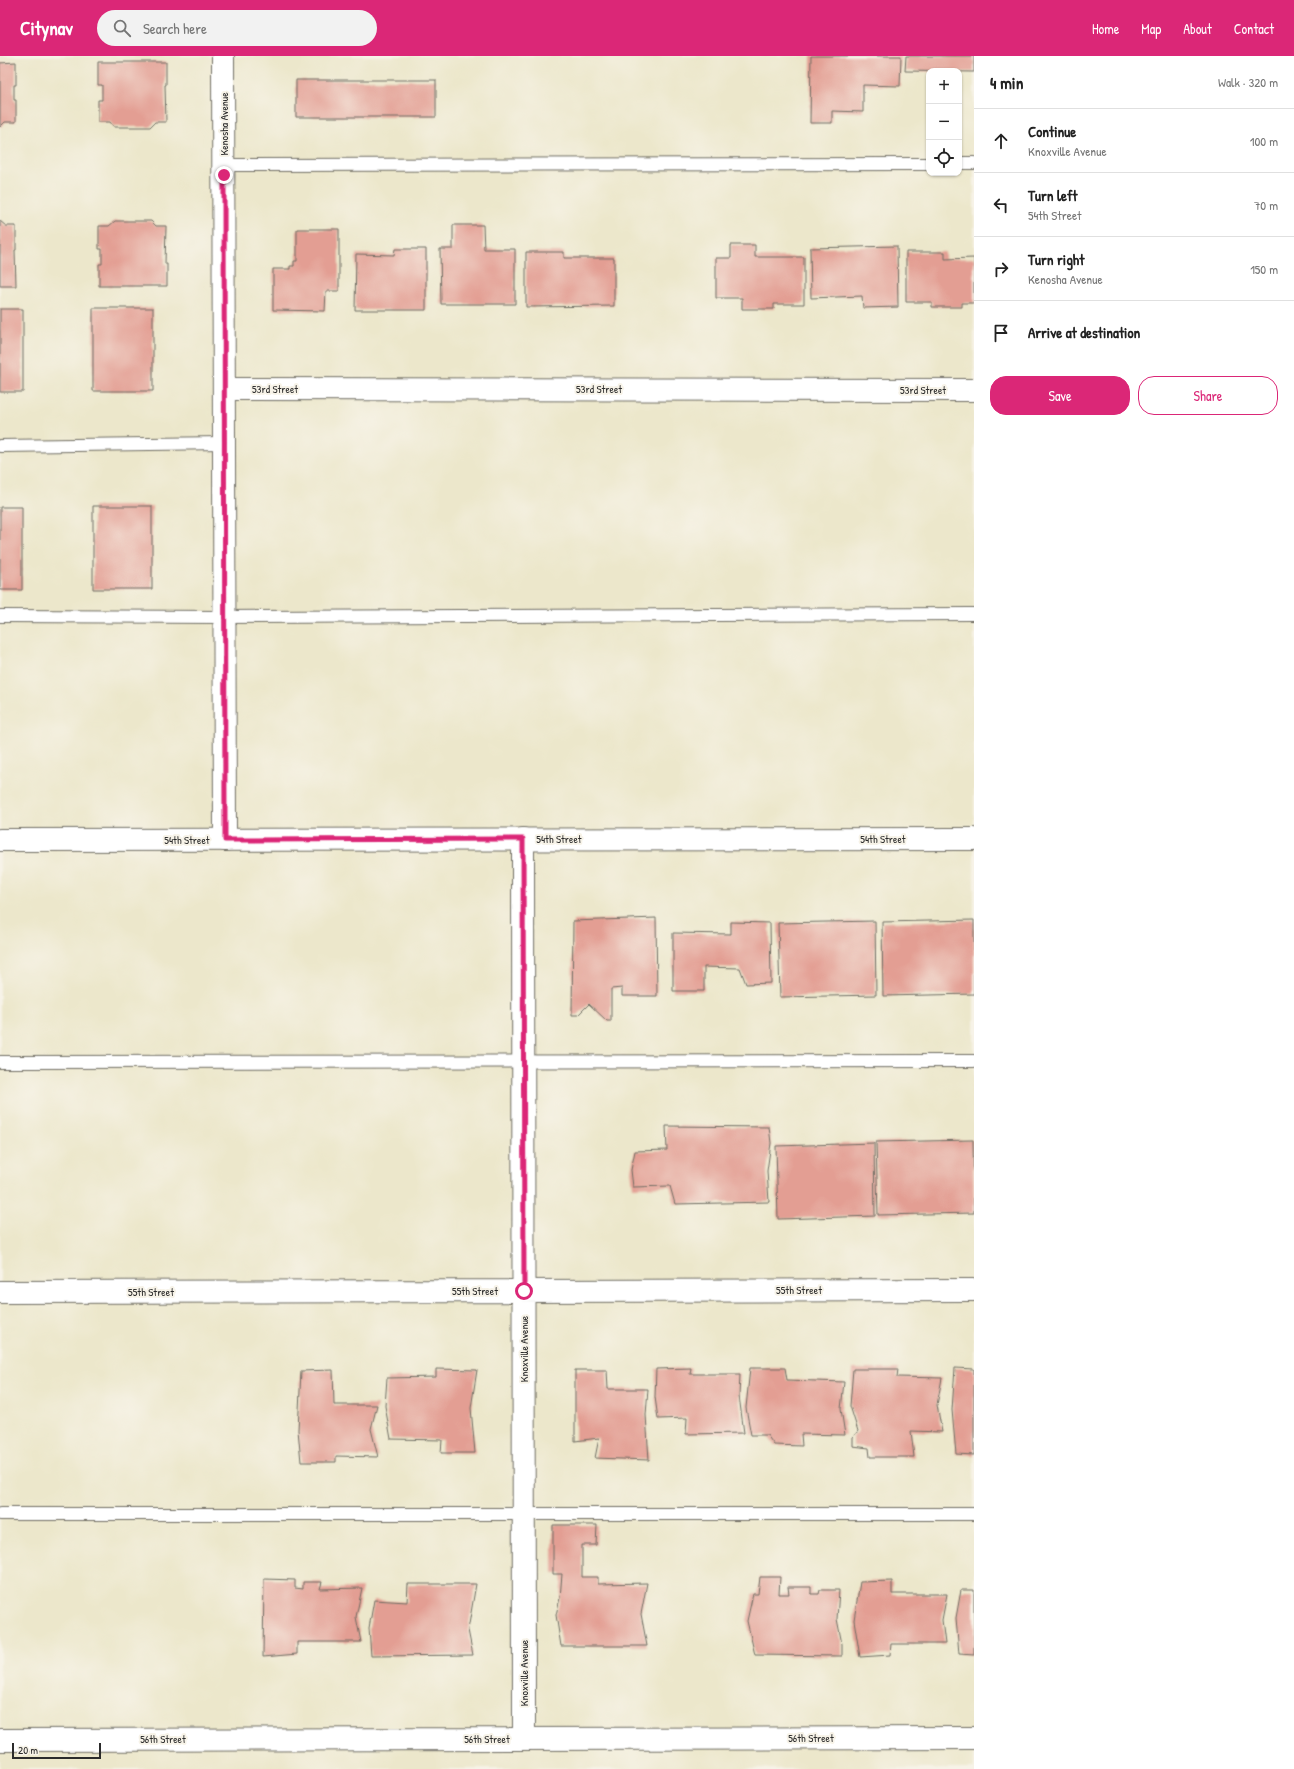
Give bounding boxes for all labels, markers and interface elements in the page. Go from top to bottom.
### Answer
search box [97,10,377,46]
text: Citynav [20,15,73,41]
icon: search [111,17,133,39]
text: Search here [143,18,207,39]
text: Home [1092,19,1119,38]
text: Map [1141,19,1161,38]
text: About [1183,19,1212,38]
text: Contact [1234,19,1274,38]
map controls [926,68,962,176]
button: + [926,68,962,104]
text: 4 min [990,71,1023,94]
text: Walk · 320 m [1218,73,1278,91]
street label: Kenosha Avenue [217,92,231,156]
button: − [926,104,962,140]
text: Continue [1028,121,1076,142]
icon: ahead [990,130,1012,152]
text: 100 m [1250,132,1278,150]
button: locate [926,140,962,176]
text: Knoxville Avenue [1028,142,1107,160]
route end [215,166,233,184]
text: Turn left [1028,185,1078,206]
icon: left [990,194,1012,216]
text: 70 m [1254,196,1278,214]
text: 54th Street [1028,206,1082,224]
text: Turn right [1028,249,1084,270]
icon: right [990,258,1012,280]
text: 150 m [1250,260,1278,278]
text: Kenosha Avenue [1028,270,1103,288]
icon: arrive [990,322,1012,344]
text: Arrive at destination [1028,322,1140,343]
button: Save [990,376,1130,415]
button: Share [1138,376,1278,415]
street label: 53rd Street [252,382,298,396]
street label: 53rd Street [576,382,622,396]
street label: 53rd Street [900,383,946,397]
street label: 54th Street [536,832,582,846]
street label: 54th Street [860,832,906,846]
street label: 54th Street [164,833,210,847]
route start [515,1282,533,1300]
street label: 55th Street [776,1283,822,1297]
street label: 55th Street [452,1284,498,1298]
street label: 55th Street [128,1285,174,1299]
street label: Knoxville Avenue [517,1315,531,1382]
street label: Knoxville Avenue [517,1639,531,1706]
street label: 56th Street [788,1731,834,1745]
street label: 56th Street [140,1732,186,1746]
street label: 56th Street [464,1732,510,1746]
scale bar [12,1741,101,1760]
text: 20 m [18,1743,38,1757]

